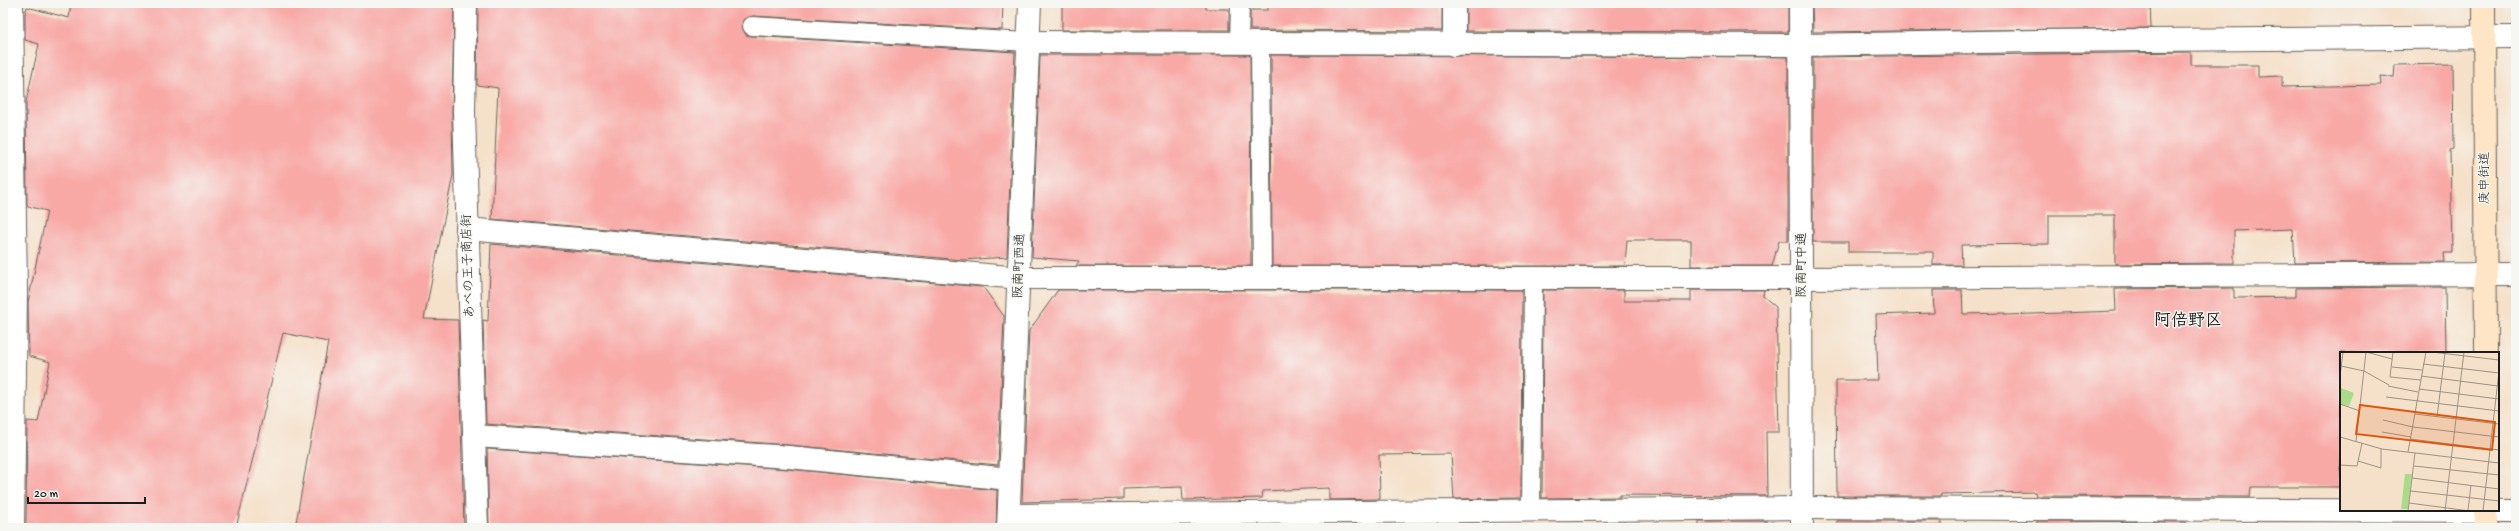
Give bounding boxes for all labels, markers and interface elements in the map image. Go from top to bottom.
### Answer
street label: 庚申街道 [2477,152,2493,204]
street label: あべの王子商店街 [459,214,478,318]
street label: 阪南町中通 [1794,232,1810,298]
street label: 阪南町西通 [1010,233,1029,299]
district label: 阿倍野区 [2154,311,2222,332]
inset map [2340,352,2499,511]
scale bar [28,479,145,505]
text: 20 m [34,488,59,502]

